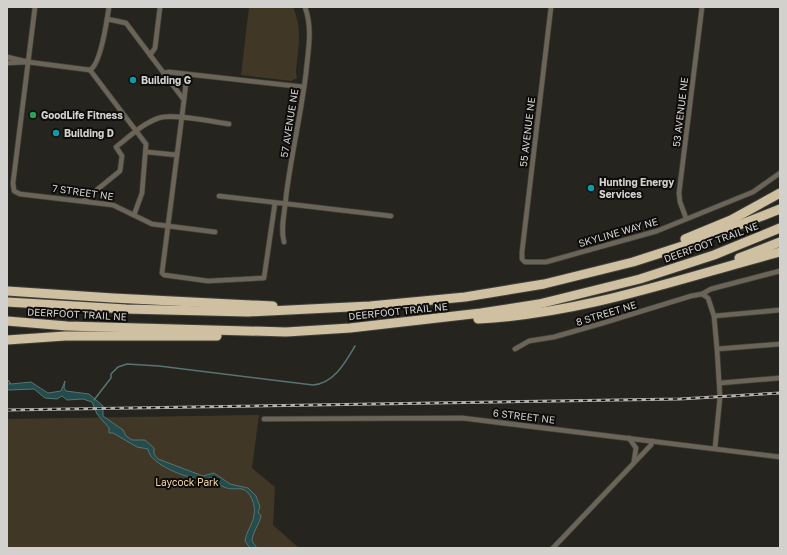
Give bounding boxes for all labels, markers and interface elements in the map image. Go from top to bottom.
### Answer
place label: Building G [141,74,191,86]
marker: Building G [128,75,138,85]
street label: 53 AVENUE NE [670,77,690,147]
street label: 57 AVENUE NE [278,88,300,158]
street label: 55 AVENUE NE [517,97,537,167]
place label: GoodLife Fitness [41,109,123,121]
marker: GoodLife Fitness [28,110,38,120]
place label: Building D [64,127,114,139]
marker: Building D [51,128,61,138]
place label: Hunting Energy Services [599,176,674,200]
street label: 7 STREET NE [52,182,114,202]
marker: Hunting Energy Services [586,183,596,193]
street label: SKYLINE WAY NE [577,215,659,249]
street label: DEERFOOT TRAIL NE [662,219,760,265]
street label: 8 STREET NE [574,298,638,328]
street label: DEERFOOT TRAIL NE [348,300,448,322]
street label: DEERFOOT TRAIL NE [27,305,127,323]
street label: 6 STREET NE [492,406,556,426]
park label: Laycock Park [155,476,219,488]

